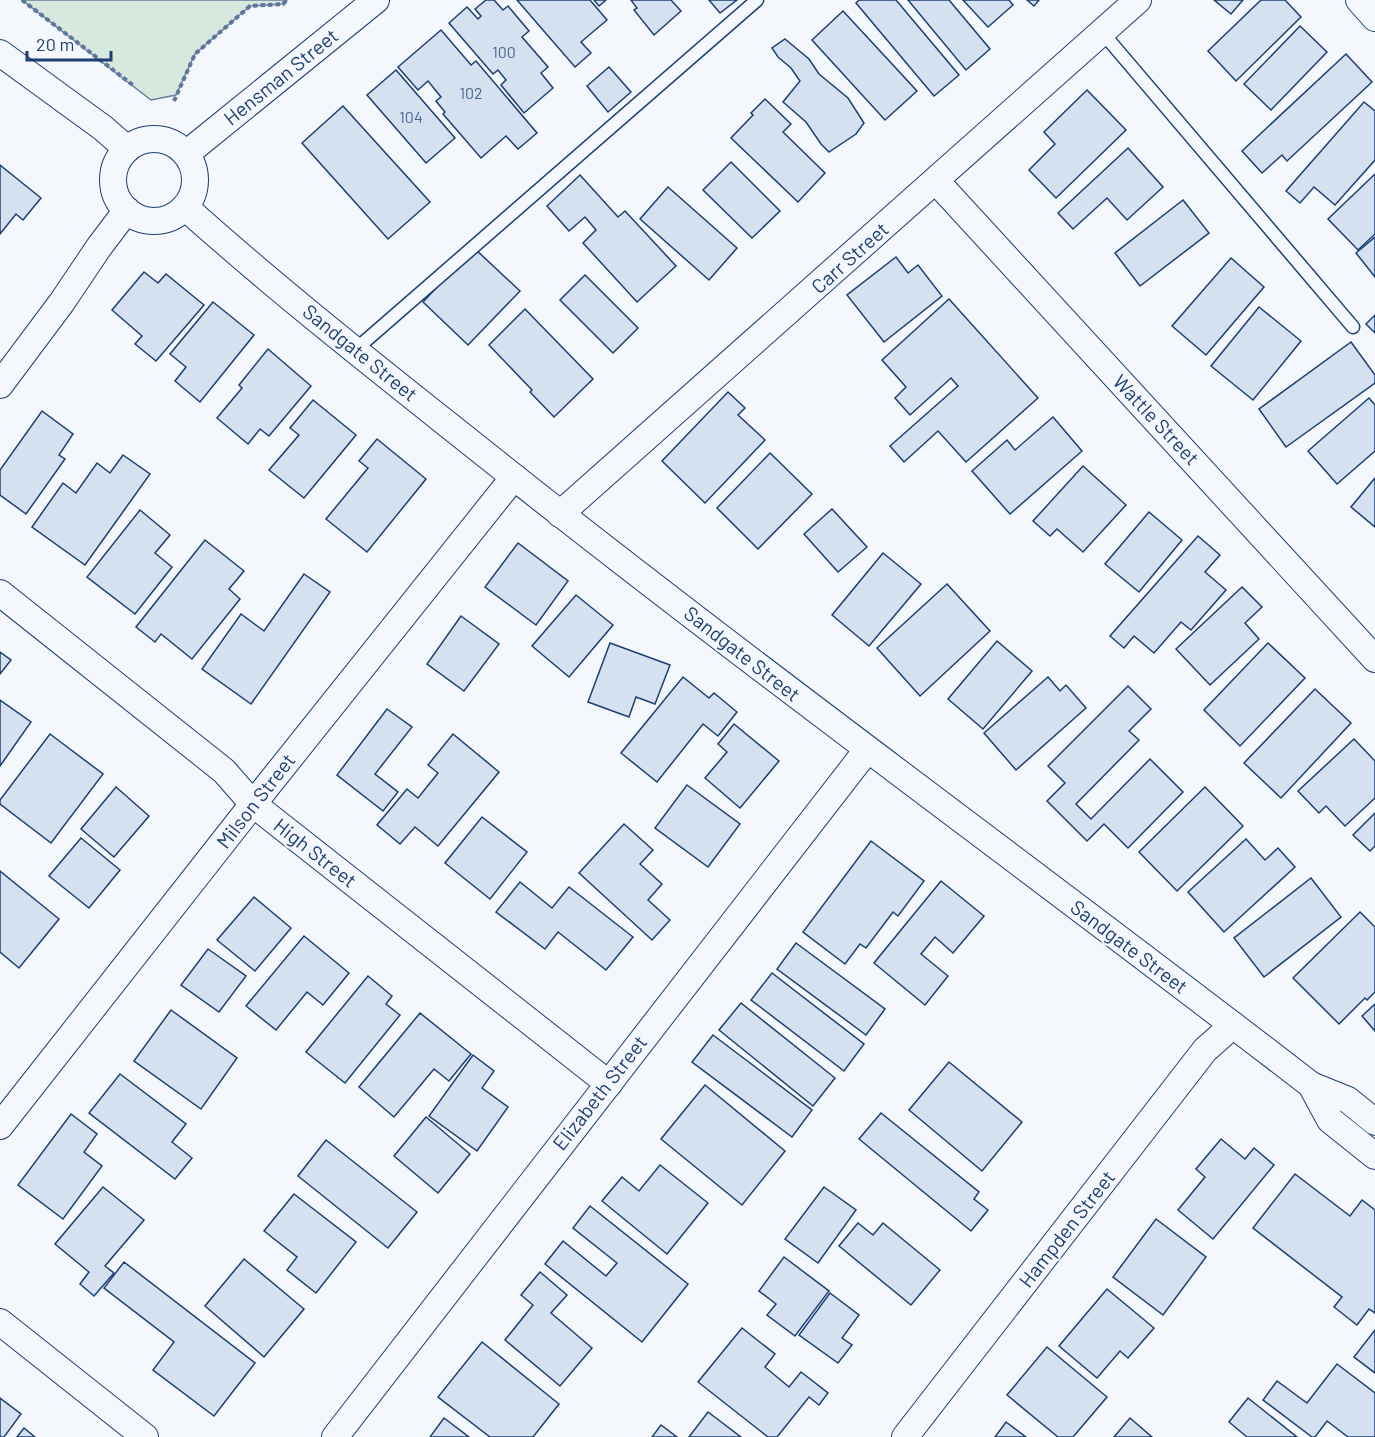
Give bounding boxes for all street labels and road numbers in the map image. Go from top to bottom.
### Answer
street label: Hensman Street [218,23,342,130]
street label: Carr Street [806,216,893,298]
street label: Sandgate Street [298,299,423,406]
street label: Wattle Street [1109,369,1205,470]
street label: Sandgate Street [680,601,805,706]
street label: Milson Street [211,748,300,853]
street label: High Street [270,813,362,892]
street label: Sandgate Street [1066,894,1193,998]
street label: Elizabeth Street [547,1030,651,1154]
street label: Hampden Street [1013,1165,1119,1292]

